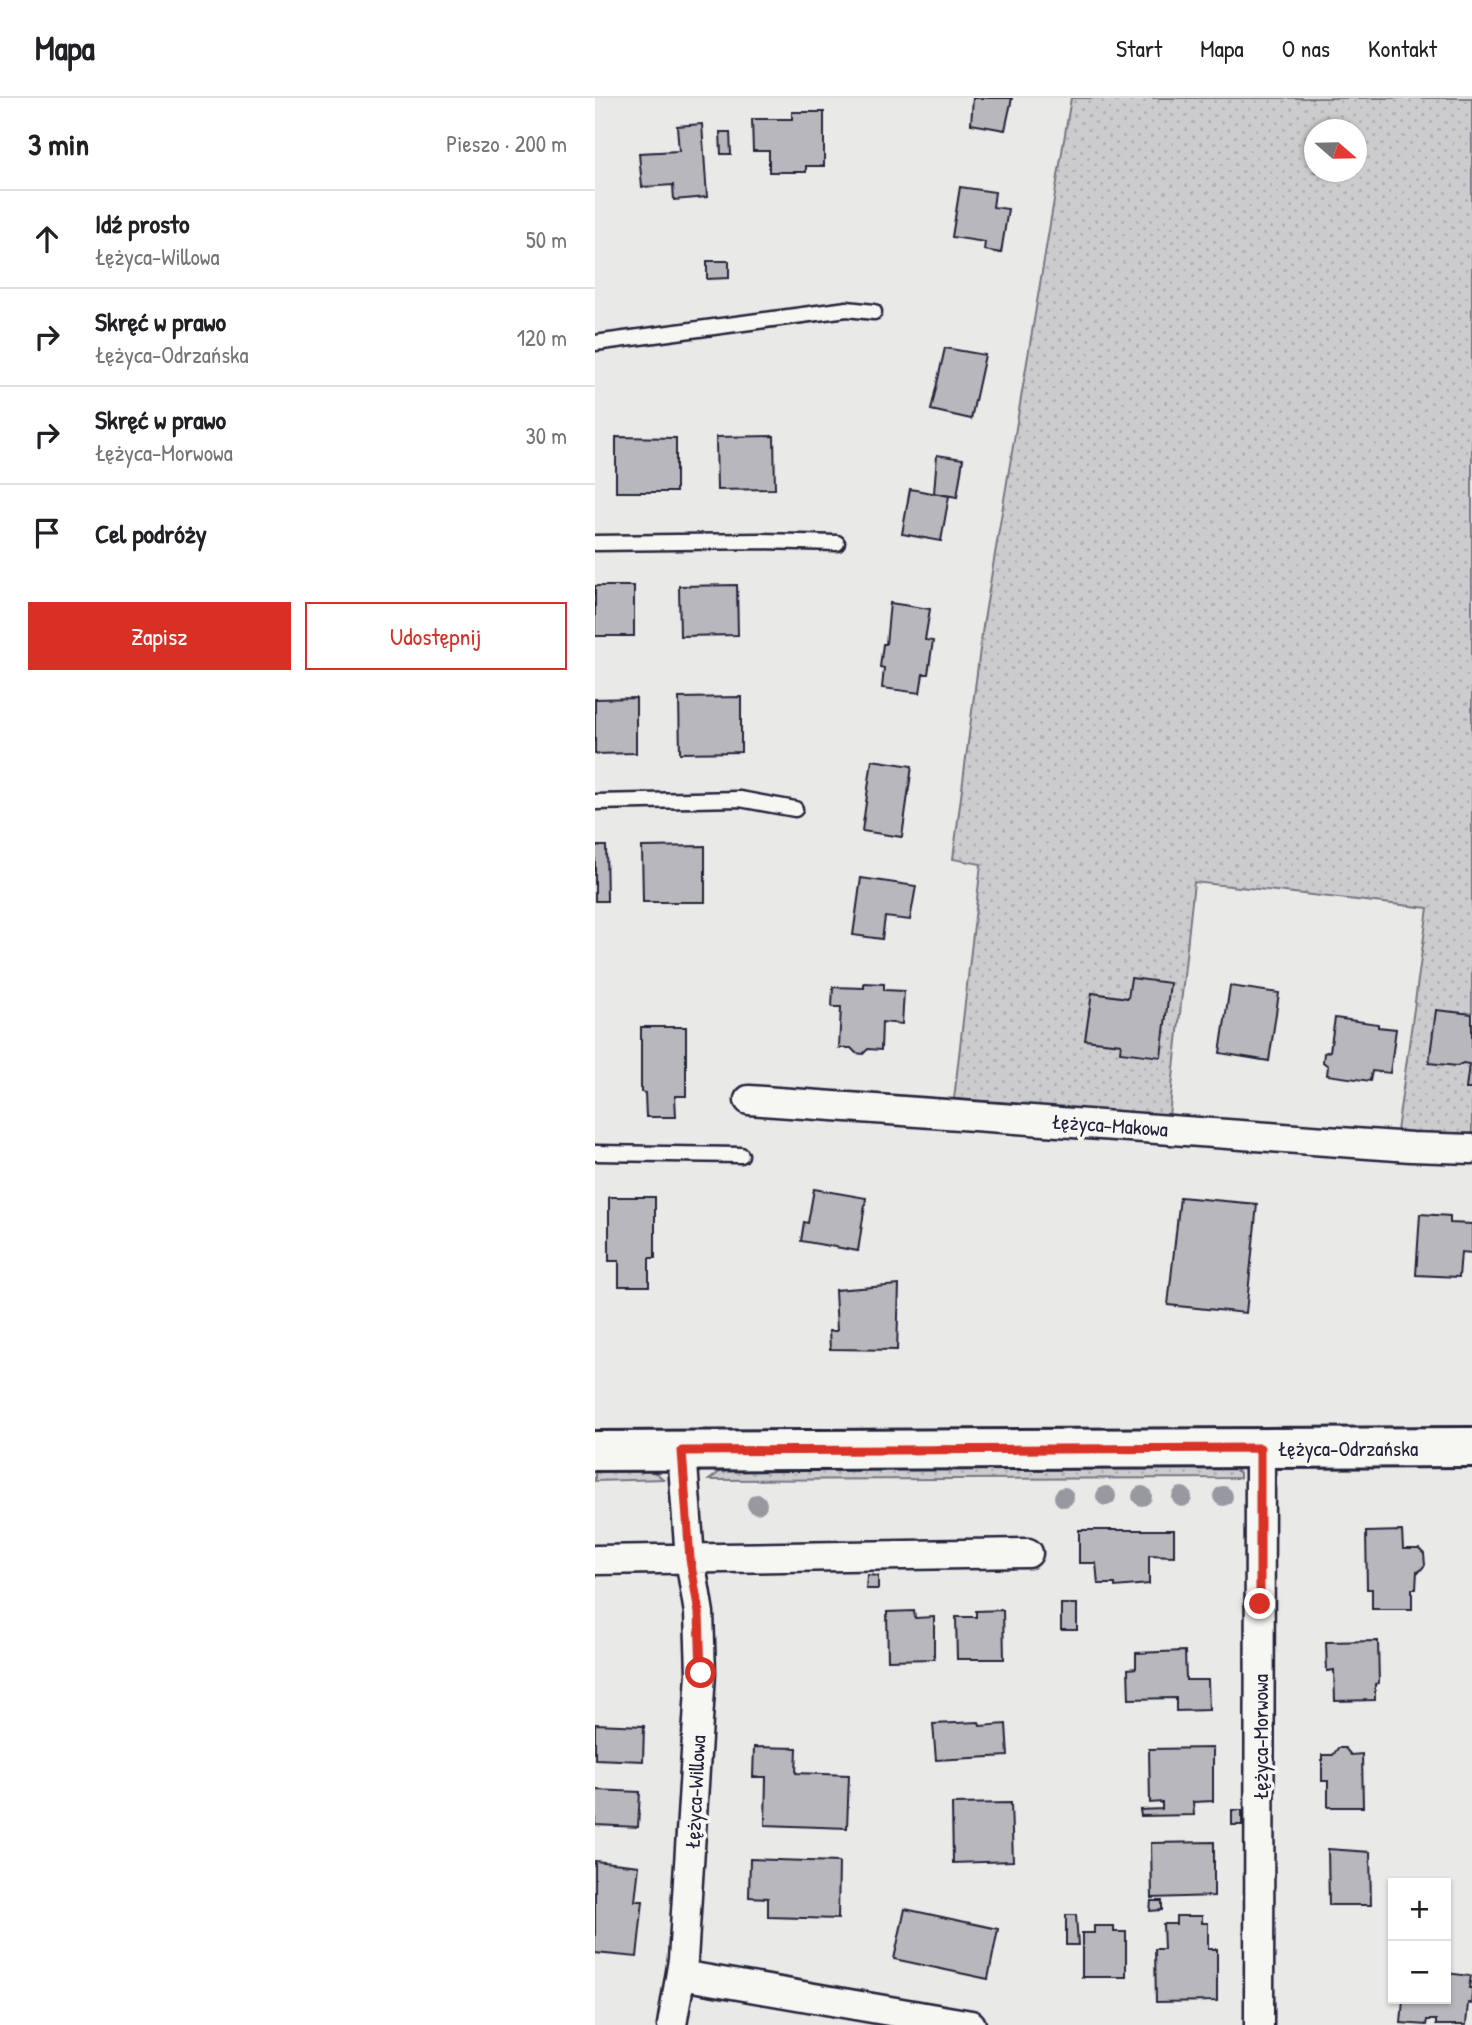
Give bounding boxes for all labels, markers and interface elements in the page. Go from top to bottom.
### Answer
text: Mapa [35,26,95,70]
text: Start [1116,32,1162,64]
text: Mapa [1200,32,1244,64]
text: O nas [1282,32,1330,64]
text: Kontakt [1368,32,1437,64]
north arrow [1304,119,1367,182]
text: 3 min [28,124,89,164]
text: Pieszo · 200 m [446,128,567,159]
text: Idź prosto [95,206,189,241]
icon: ahead [28,220,66,258]
text: 50 m [526,224,567,255]
text: Łężyca-Willowa [95,241,219,272]
text: Skręć w prawo [95,304,226,339]
icon: right [28,318,66,356]
text: 120 m [517,322,567,353]
text: Łężyca-Odrzańska [95,339,249,370]
text: Skręć w prawo [95,402,226,437]
icon: right [28,416,66,454]
text: 30 m [525,420,567,451]
text: Łężyca-Morwowa [95,437,233,468]
icon: arrive [28,514,66,552]
text: Cel podróży [95,516,207,551]
button: Zapisz [28,602,291,670]
button: Udostępnij [305,602,567,670]
street label: Łężyca-Makowa [1051,1106,1169,1144]
street label: Łężyca-Odrzańska [1278,1434,1418,1463]
route end [1244,1588,1275,1619]
route start [685,1657,716,1688]
street label: Łężyca-Morwowa [1246,1674,1275,1800]
street label: Łężyca-Willowa [678,1734,712,1850]
map controls [1388,1878,1451,2004]
button: + [1388,1878,1451,1941]
button: − [1388,1941,1451,2004]

